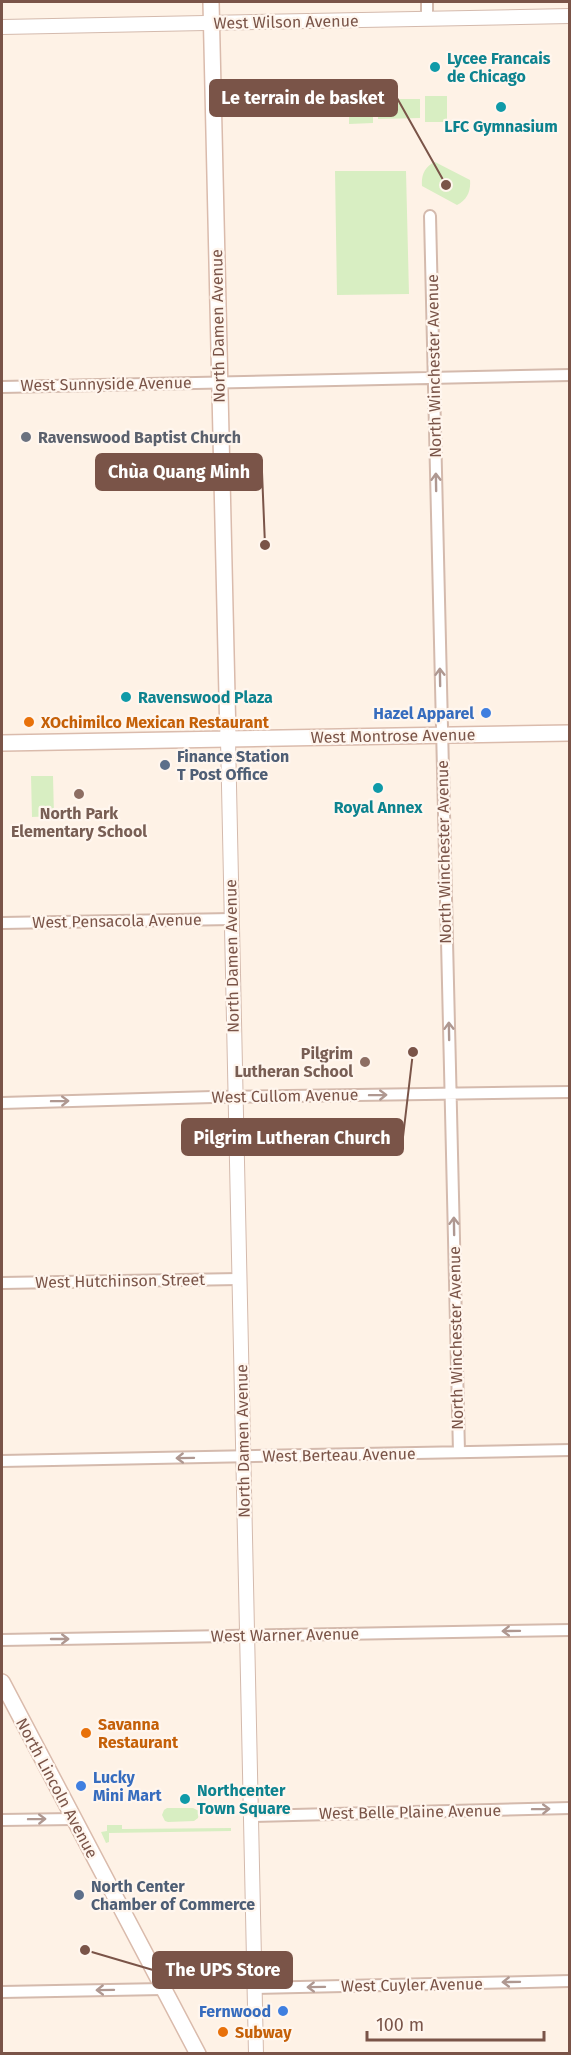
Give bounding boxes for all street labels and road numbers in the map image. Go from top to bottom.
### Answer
street label: West Wilson Avenue [213,11,359,33]
street label: North Damen Avenue [207,249,229,403]
street label: North Winchester Avenue [423,274,445,458]
street label: West Sunnyside Avenue [20,373,192,395]
street label: West Montrose Avenue [310,725,476,747]
street label: North Winchester Avenue [433,760,455,944]
street label: North Damen Avenue [221,879,243,1033]
street label: West Pensacola Avenue [32,910,202,932]
street label: West Cullom Avenue [211,1085,359,1107]
street label: North Winchester Avenue [445,1246,467,1430]
street label: West Hutchinson Street [35,1270,205,1292]
street label: North Damen Avenue [232,1364,254,1518]
street label: West Berteau Avenue [262,1444,416,1466]
street label: West Warner Avenue [211,1624,359,1646]
street label: North Lincoln Avenue [12,1715,102,1861]
street label: West Belle Plaine Avenue [319,1801,501,1823]
street label: West Cuyler Avenue [341,1974,483,1996]

